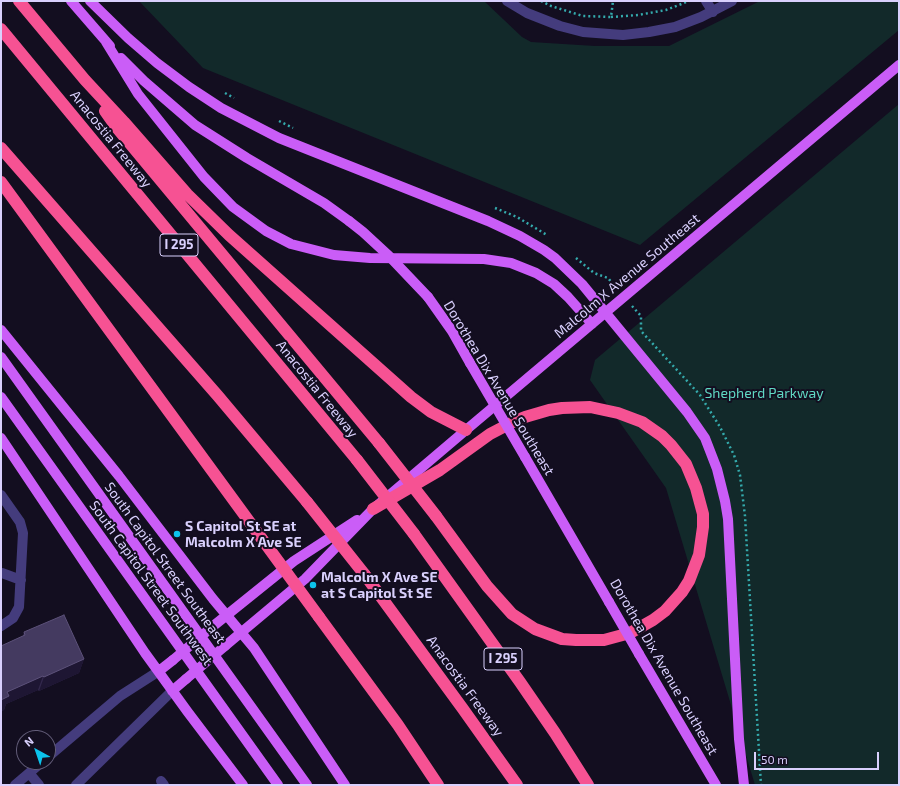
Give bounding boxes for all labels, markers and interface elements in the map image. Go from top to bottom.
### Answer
street label: Anacostia Freeway [67,87,155,191]
street label: Malcolm X Avenue Southeast [551,210,703,342]
road number: I 295 [160,234,198,256]
street label: Dorothea Dix Avenue Southeast [440,298,558,478]
street label: Anacostia Freeway [273,337,361,441]
park label: Shepherd Parkway [704,385,824,401]
street label: South Capitol Street Southeast [101,479,229,647]
street label: South Capitol Street Southwest [86,498,216,668]
place label: S Capitol St SE at Malcolm X Ave SE [185,518,302,550]
marker: S Capitol St SE at Malcolm X Ave SE [172,529,182,539]
place label: Malcolm X Ave SE at S Capitol St SE [321,569,438,602]
street label: Dorothea Dix Avenue Southeast [607,576,721,758]
marker: Malcolm X Ave SE at S Capitol St SE [308,580,318,590]
street label: Anacostia Freeway [423,632,507,740]
road number: I 295 [484,648,522,670]
north arrow [16,730,56,770]
text: N [21,734,36,749]
scale bar [756,744,881,770]
text: 50 m [761,752,788,766]

